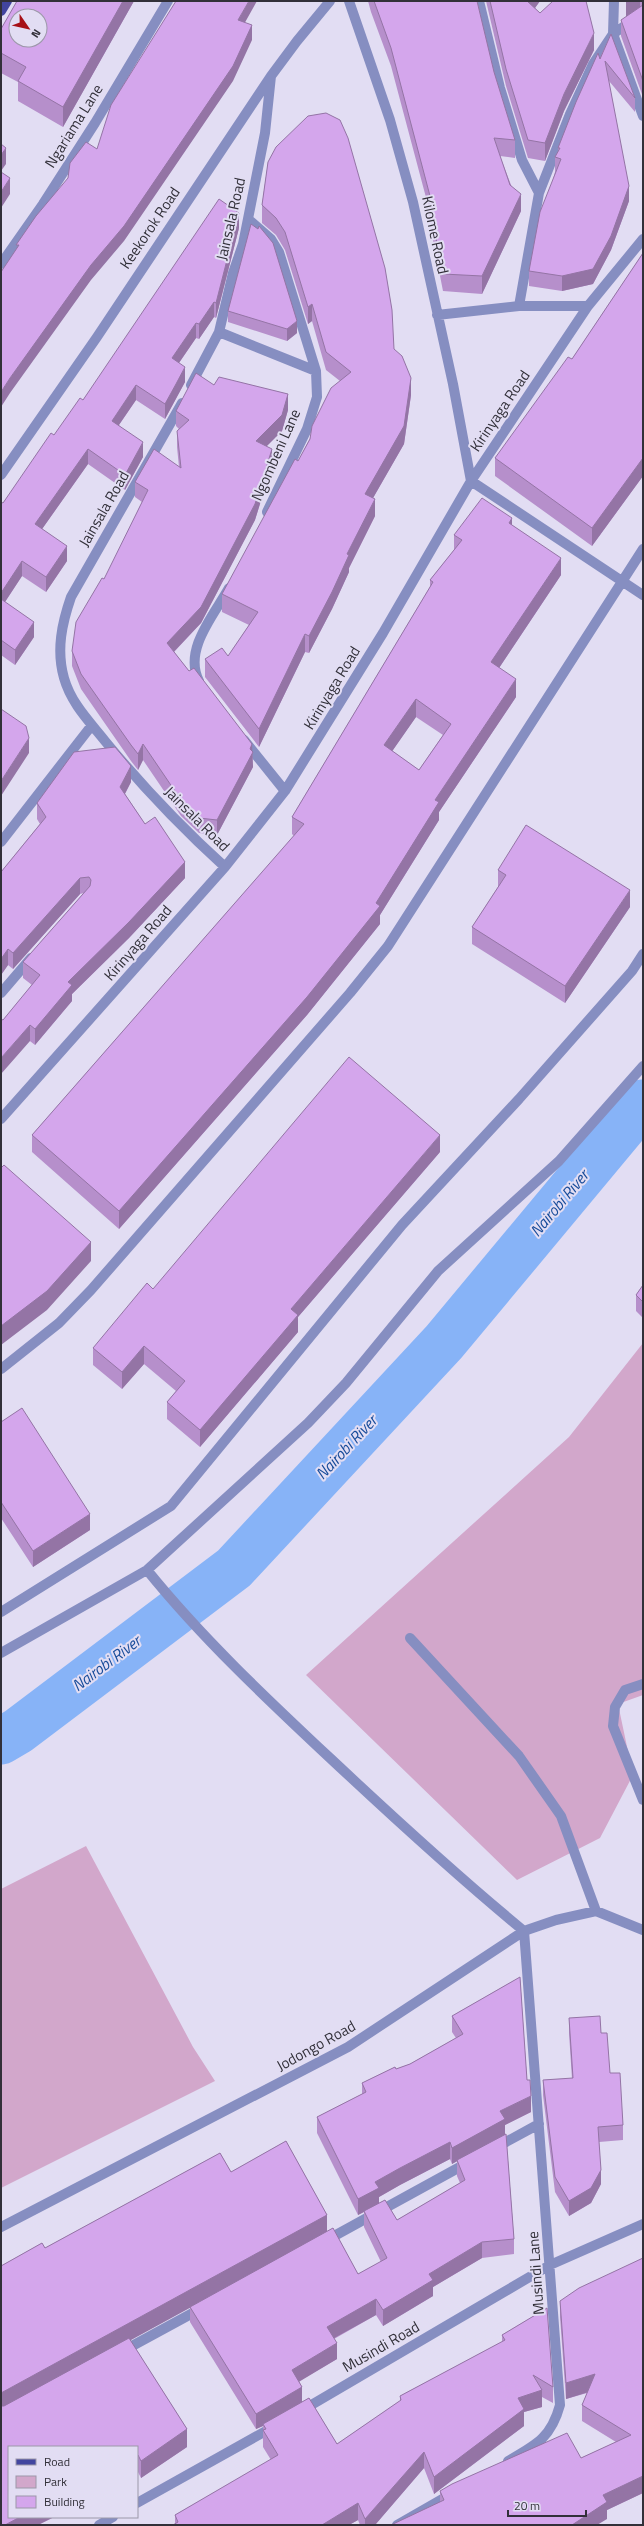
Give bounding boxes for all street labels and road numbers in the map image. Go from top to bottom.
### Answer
street label: Ngariama Lane [39,79,108,172]
street label: Jainsala Road [210,175,251,263]
street label: Keekorok Road [114,182,185,273]
street label: Kilome Road [416,194,455,276]
street label: Kirinyaga Road [464,365,535,456]
street label: Ngombeni Lane [245,405,306,505]
street label: Jainsala Road [72,466,135,551]
street label: Kirinyaga Road [298,642,366,734]
street label: Jainsala Road [159,781,235,857]
street label: Kirinyaga Road [98,900,177,986]
street label: Jodongo Road [272,2014,360,2077]
street label: Musindi Lane [521,2230,550,2316]
street label: Musindi Road [338,2315,424,2378]

